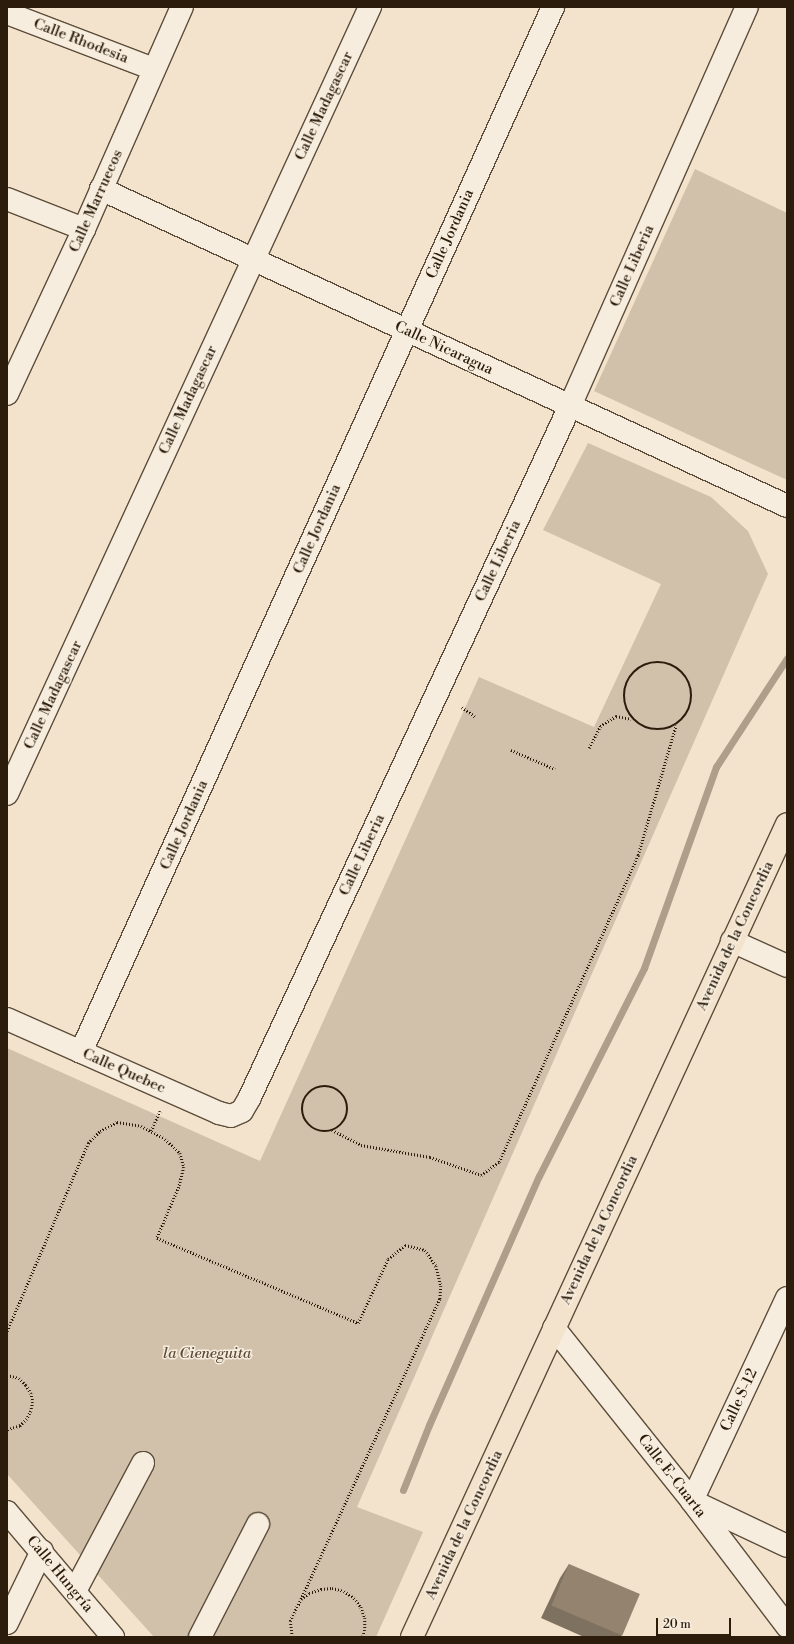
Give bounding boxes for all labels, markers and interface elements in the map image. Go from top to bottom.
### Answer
street label: Calle Rhodesia [31,15,131,67]
street label: Calle Madagascar [291,49,357,163]
street label: Calle Marruecos [65,147,127,255]
street label: Calle Jordania [422,186,478,282]
street label: Calle Liberia [606,222,658,310]
street label: Calle Nicaragua [392,317,496,379]
street label: Calle Madagascar [155,343,221,457]
street label: Calle Jordania [289,481,345,577]
street label: Calle Liberia [471,517,525,605]
street label: Calle Madagascar [20,638,86,752]
street label: Calle Jordania [156,777,212,873]
street label: Calle Liberia [335,811,389,899]
street label: Avenida de la Concordia [692,858,778,1014]
street label: Calle Quebec [80,1045,168,1097]
street label: Avenida de la Concordia [556,1152,642,1308]
park label: la Cieneguita [163,1345,251,1363]
street label: Calle S-12 [717,1366,761,1434]
street label: Calle E-Cuarta [634,1431,710,1521]
street label: Avenida de la Concordia [421,1447,507,1603]
street label: Calle Hungría [23,1532,97,1616]
scale bar [658,1610,733,1636]
text: 20 m [663,1617,691,1632]

